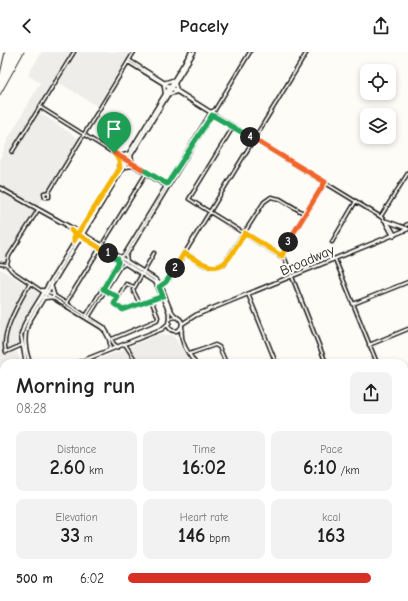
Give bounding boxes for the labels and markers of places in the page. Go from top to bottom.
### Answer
pin [97,112,131,153]
pin: 4 [240,127,260,147]
pin: 3 [278,232,298,252]
pin: 1 [98,243,118,263]
pin: 2 [165,258,185,278]

